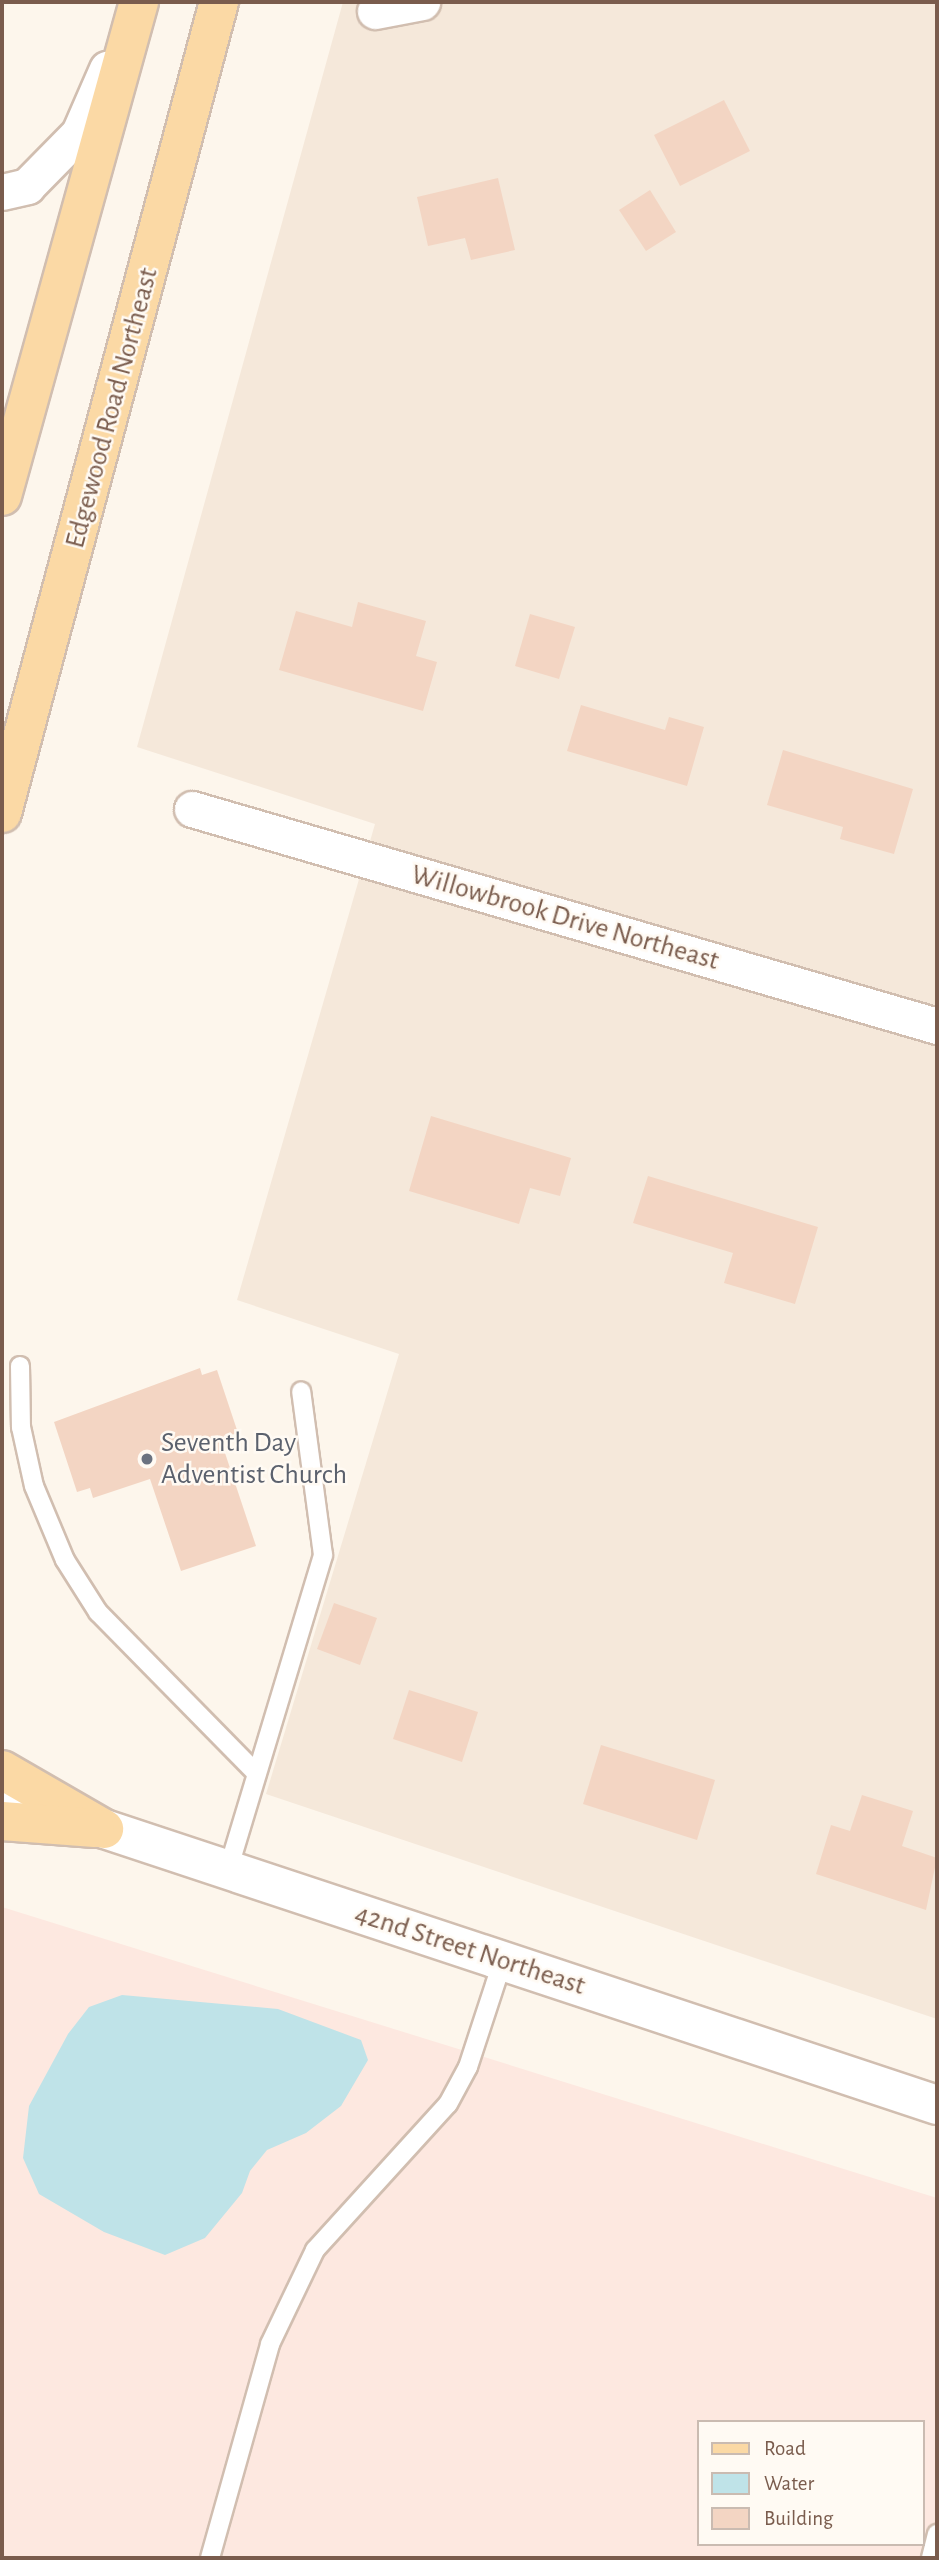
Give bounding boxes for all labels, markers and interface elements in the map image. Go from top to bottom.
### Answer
street label: Edgewood Road Northeast [58,264,166,552]
street label: Willowbrook Drive Northeast [407,858,723,978]
place label: Seventh Day Adventist Church [161,1426,347,1492]
marker: Seventh Day Adventist Church [139,1451,155,1467]
street label: 42nd Street Northeast [351,1897,589,2003]
legend [698,2420,925,2546]
text: Road [764,2438,806,2459]
text: Water [764,2473,814,2494]
text: Building [764,2508,833,2529]

